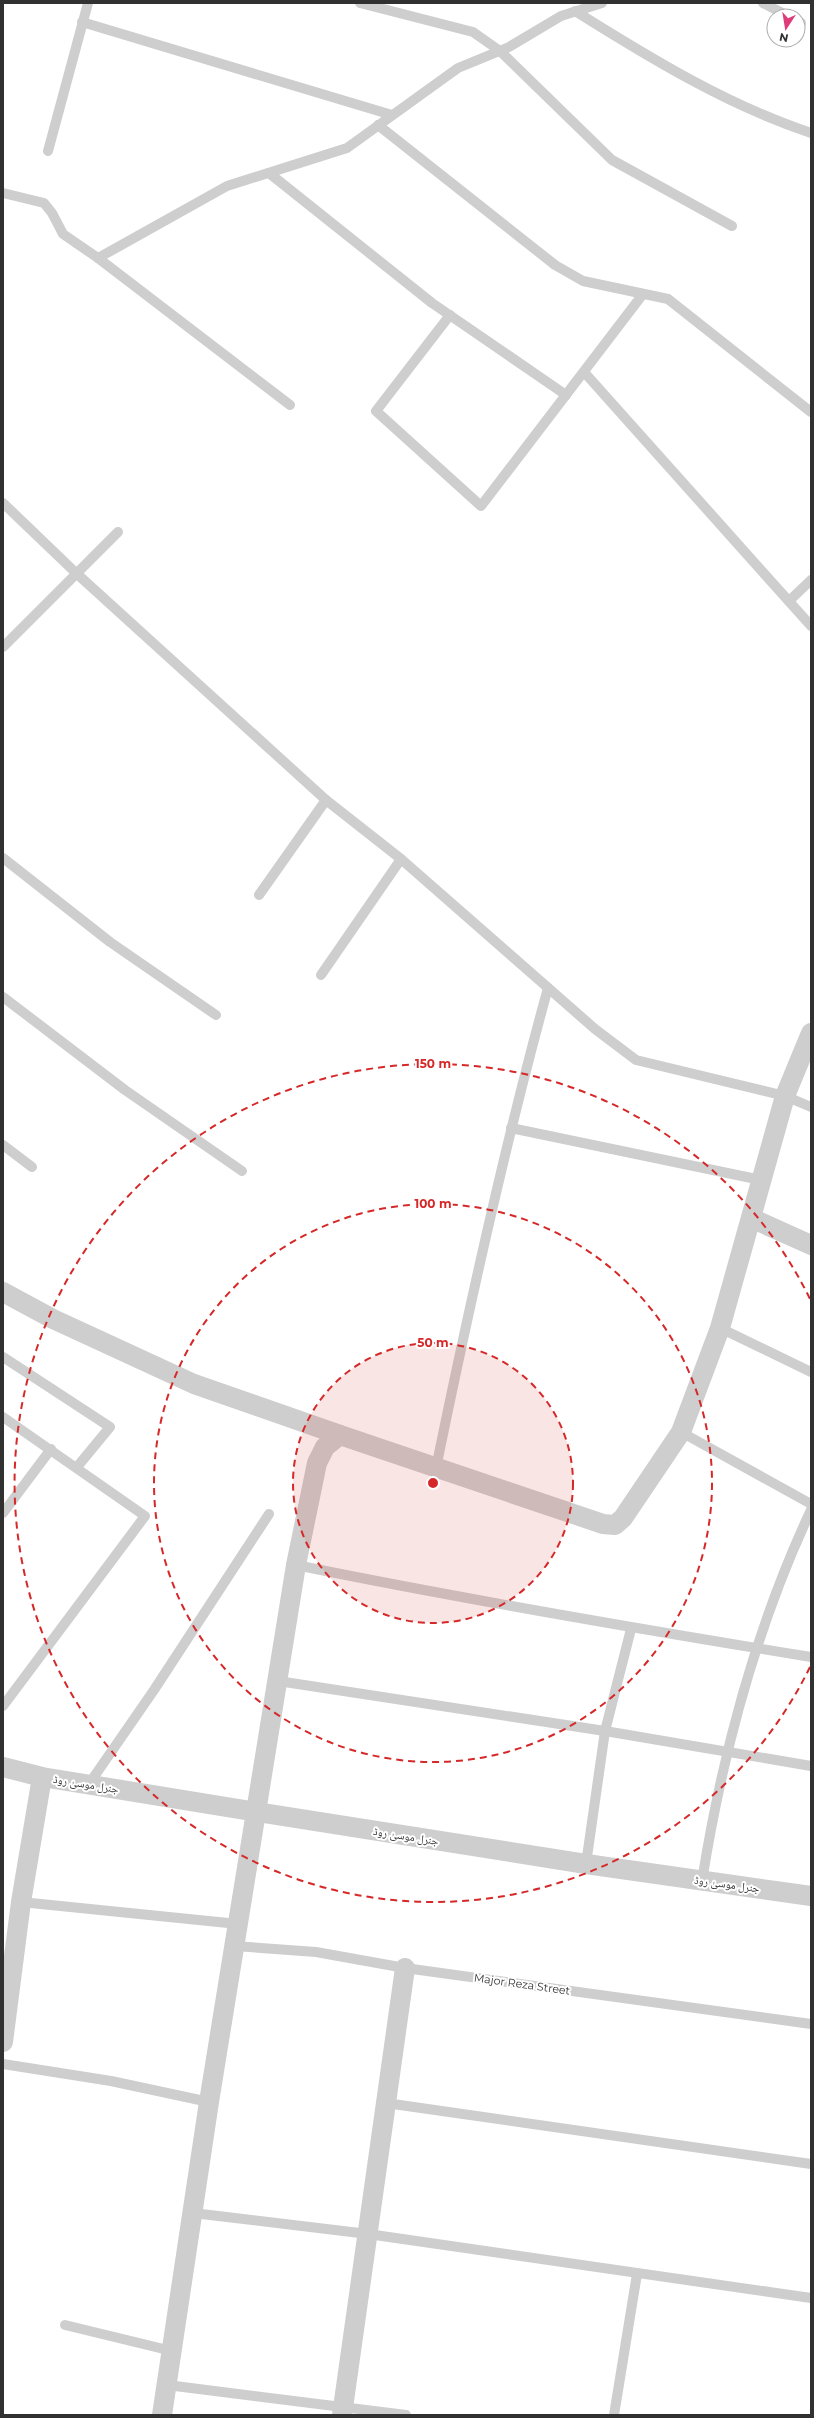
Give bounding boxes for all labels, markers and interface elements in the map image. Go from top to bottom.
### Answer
north arrow [766,8,806,48]
text: N [778,30,790,46]
text: 150 m [415,1056,451,1071]
text: 100 m [415,1196,451,1211]
text: 50 m [417,1335,449,1350]
centre of rings [426,1476,440,1490]
street label: جنرل موسیٰ روڈ [52,1772,120,1796]
street label: جنرل موسیٰ روڈ [372,1824,440,1848]
street label: جنرل موسیٰ روڈ [693,1872,761,1896]
street label: Major Reza Street [473,1970,572,1998]

